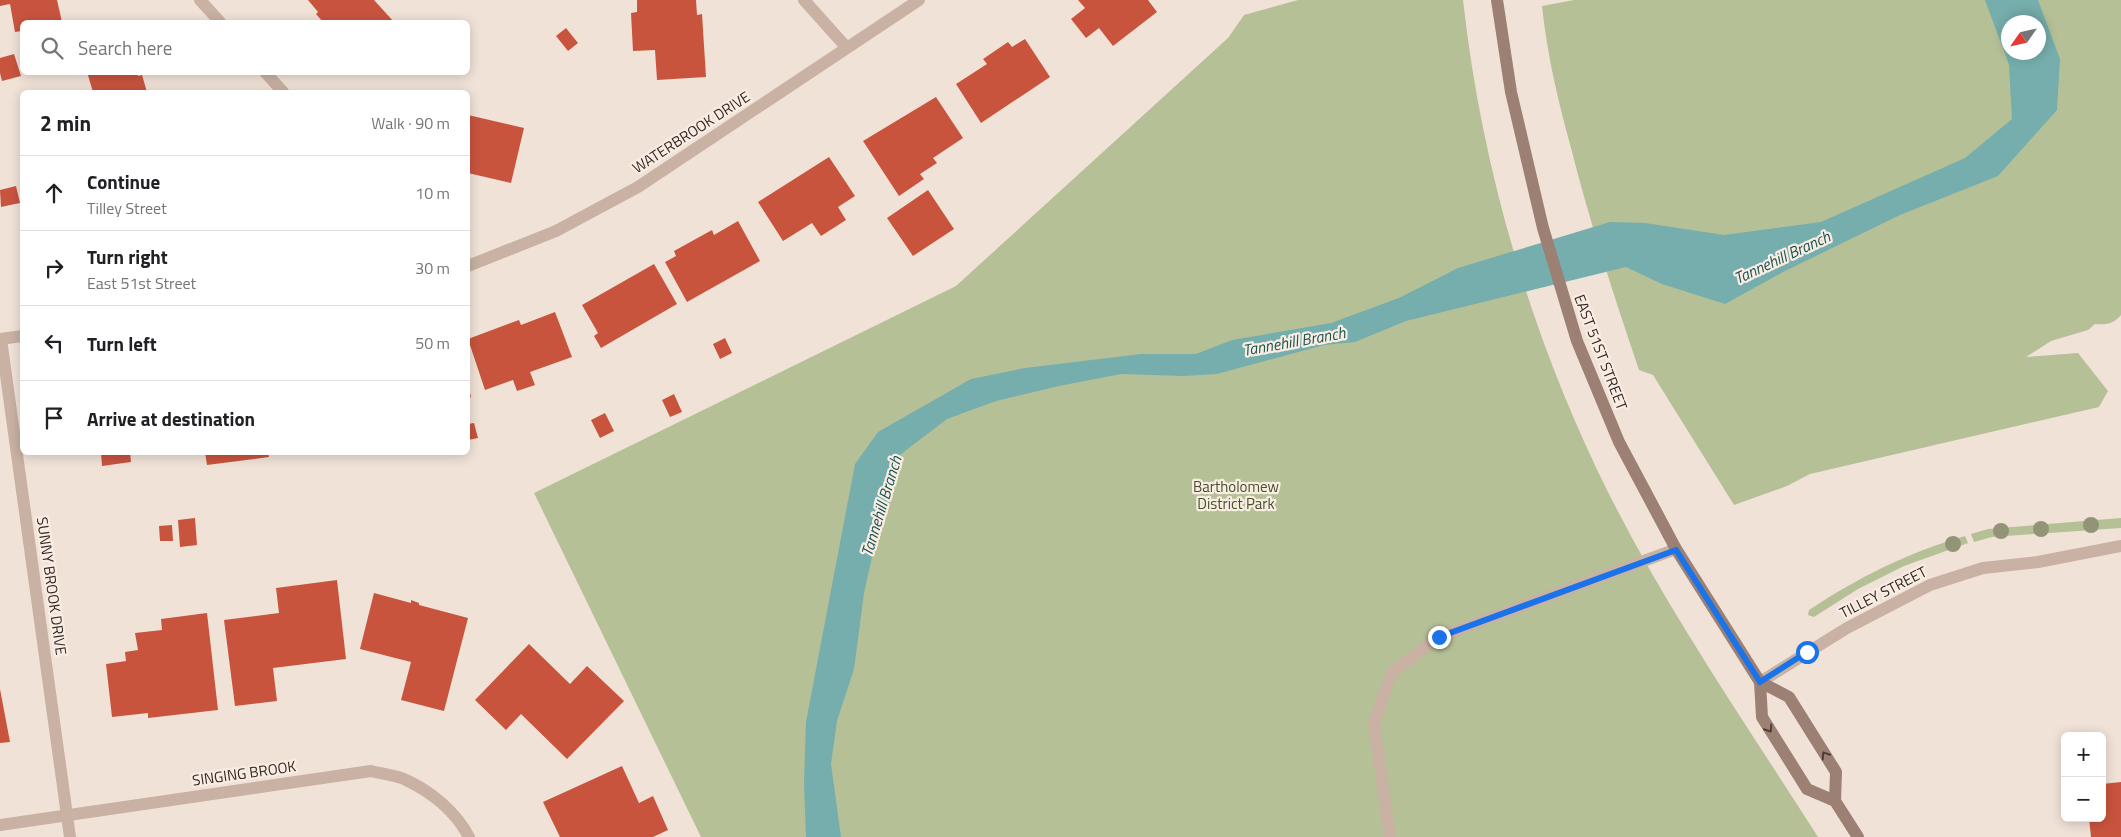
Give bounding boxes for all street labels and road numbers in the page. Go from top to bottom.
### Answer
street label: WATERBROOK DRIVE [628,85,754,179]
street label: EAST 51ST STREET [1568,291,1634,413]
street label: SUNNY BROOK DRIVE [31,515,73,657]
street label: TILLEY STREET [1835,560,1931,624]
street label: SINGING BROOK [191,754,298,792]

